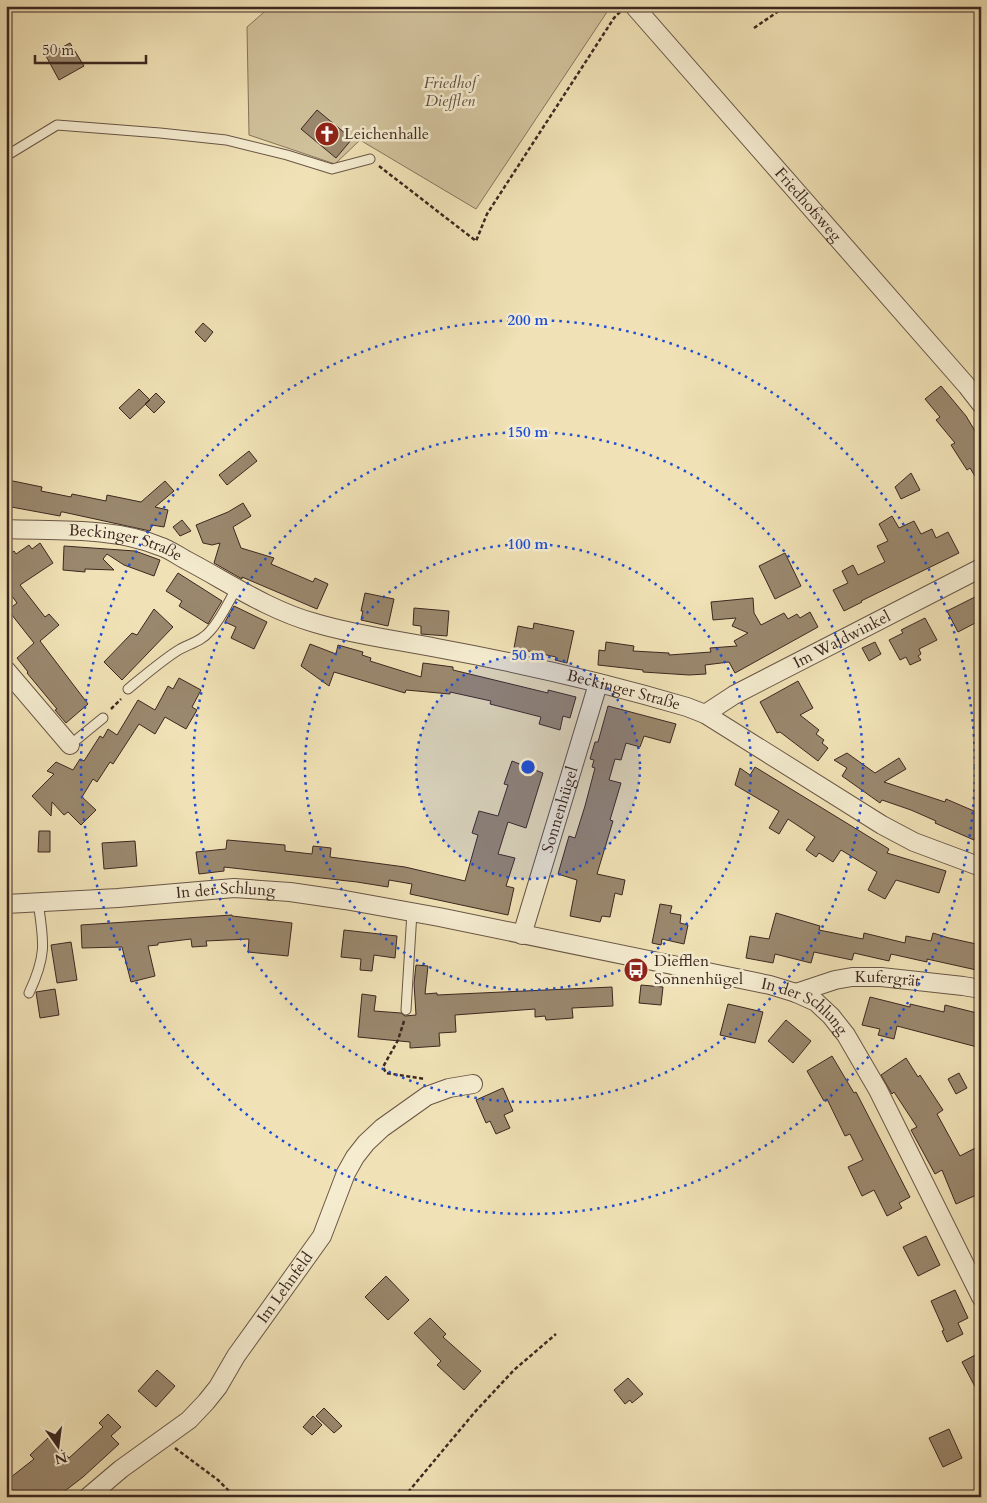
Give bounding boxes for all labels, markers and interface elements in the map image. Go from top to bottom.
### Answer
scale bar [35,32,146,64]
text: 50 m [42,40,74,60]
park label: Friedhof Diefflen [424,72,480,112]
church icon: Leichenhalle [314,121,340,147]
place label: Leichenhalle [344,123,429,145]
street label: Friedhofsweg [769,163,847,246]
text: 200 m [508,310,549,330]
text: 150 m [508,422,549,442]
street label: Beckinger Straße [68,519,186,566]
text: 100 m [508,534,549,554]
street label: Im Waldwinkel [789,605,894,674]
text: 50 m [511,645,545,665]
street label: Beckinger Straße [565,665,683,715]
centre of rings [519,758,537,776]
street label: Sonnenhügel [537,764,583,855]
street label: In der Schlung [175,877,276,904]
place label: Diefflen Sonnenhügel [654,950,743,990]
bus stop icon: Diefflen Sonnenhügel [623,957,649,983]
street label: Kufergrät [855,966,921,992]
street label: In der Schlung [759,972,853,1040]
street label: Im Lehnfeld [252,1247,318,1328]
north arrow [32,1420,82,1470]
text: N [53,1447,69,1469]

